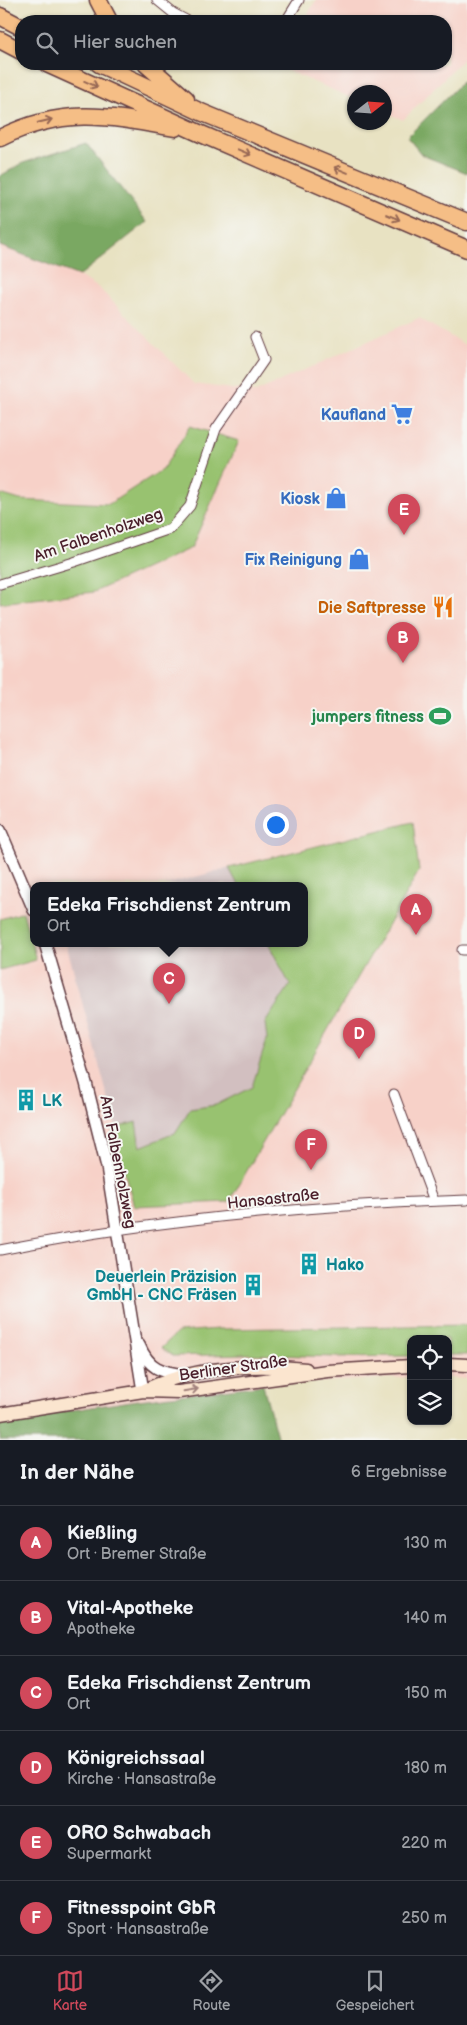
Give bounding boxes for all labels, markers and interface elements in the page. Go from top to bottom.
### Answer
search box [15,15,452,70]
icon: search [33,29,61,57]
text: Hier suchen [73,31,177,54]
one-way arrow [83,79,98,89]
north arrow [347,85,392,130]
one-way arrow [37,116,53,125]
one-way arrow [236,148,251,158]
one-way arrow [334,164,349,174]
one-way arrow [385,212,400,222]
supermarket icon: Kaufland [389,401,415,427]
place label: Kaufland [321,406,386,425]
shop icon: Kiosk [323,485,349,511]
place label: Kiosk [280,490,321,509]
pin: E [388,494,420,535]
street label: Am Falbenholzweg [32,504,165,566]
shop icon: Fix Reinigung [346,546,372,572]
place label: Fix Reinigung [245,551,342,570]
restaurant icon: Die Saftpresse [430,594,456,620]
place label: Die Saftpresse [318,599,426,618]
pin: B [387,622,419,663]
sports icon: jumpers fitness [427,703,453,729]
place label: jumpers fitness [311,708,424,727]
your location [263,812,289,838]
popup [30,882,308,947]
text: Edeka Frischdienst Zentrum [47,894,291,917]
pin: A [400,894,432,935]
text: Ort [47,917,70,936]
pin: C [153,963,185,1004]
pin: D [343,1018,375,1059]
building icon: LK [13,1087,39,1113]
place label: LK [42,1092,62,1111]
street label: Am Falbenholzweg [95,1094,140,1230]
pin: F [295,1129,327,1170]
street label: Hansastraße [226,1185,321,1214]
building icon: Hako [296,1251,322,1277]
place label: Hako [326,1256,364,1275]
place label: Deuerlein Präzision GmbH - CNC Fräsen [87,1268,237,1305]
building icon: Deuerlein Präzision GmbH - CNC Fräsen [240,1272,266,1298]
map controls [407,1335,452,1425]
button: locate [407,1335,452,1380]
street label: Berliner Straße [178,1351,289,1386]
button: layers [407,1380,452,1425]
one-way arrow [183,1385,199,1395]
text: In der Nähe [20,1460,134,1485]
text: 6 Ergebnisse [351,1463,447,1482]
text: Kießling [67,1522,137,1545]
text: A [31,1534,41,1553]
text: 130 m [404,1534,447,1553]
text: Ort · Bremer Straße [67,1545,206,1564]
text: Vital-Apotheke [67,1597,194,1620]
text: B [30,1609,42,1628]
text: 140 m [404,1609,447,1628]
text: Apotheke [67,1620,135,1639]
text: Edeka Frischdienst Zentrum [67,1672,311,1695]
text: C [30,1684,42,1703]
text: 150 m [405,1684,447,1703]
text: Ort [67,1695,90,1714]
text: Königreichssaal [67,1747,205,1770]
text: D [30,1759,42,1778]
text: 180 m [405,1759,447,1778]
text: Kirche · Hansastraße [67,1770,216,1789]
text: ORO Schwabach [67,1822,211,1845]
text: E [31,1834,41,1853]
text: 220 m [401,1834,447,1853]
text: Supermarkt [67,1845,151,1864]
text: Fitnesspoint GbR [67,1897,216,1920]
text: F [31,1909,41,1928]
text: 250 m [401,1909,447,1928]
text: Sport · Hansastraße [67,1920,209,1939]
tab: Karte [53,1967,87,2014]
tab: Route [193,1967,230,2014]
tab: Gespeichert [336,1967,414,2014]

